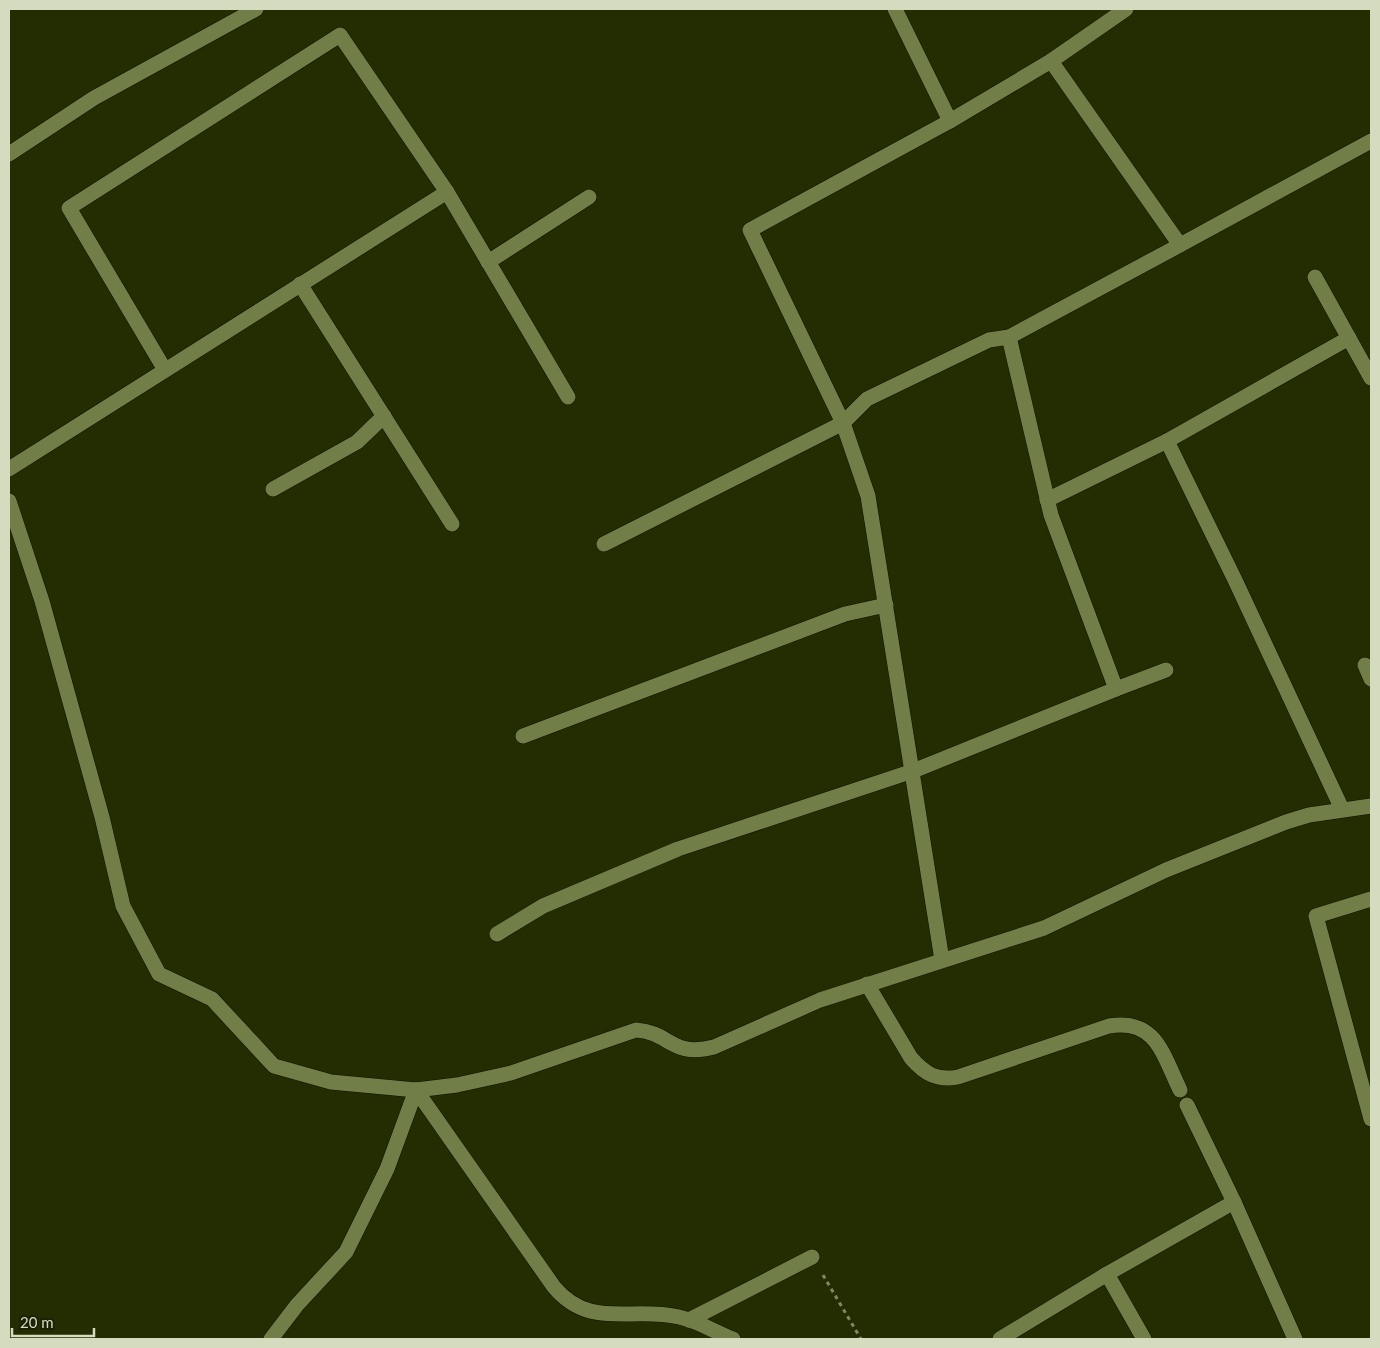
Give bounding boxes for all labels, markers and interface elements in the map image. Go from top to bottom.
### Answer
scale bar [12,1306,95,1338]
text: 20 m [20,1313,54,1331]

